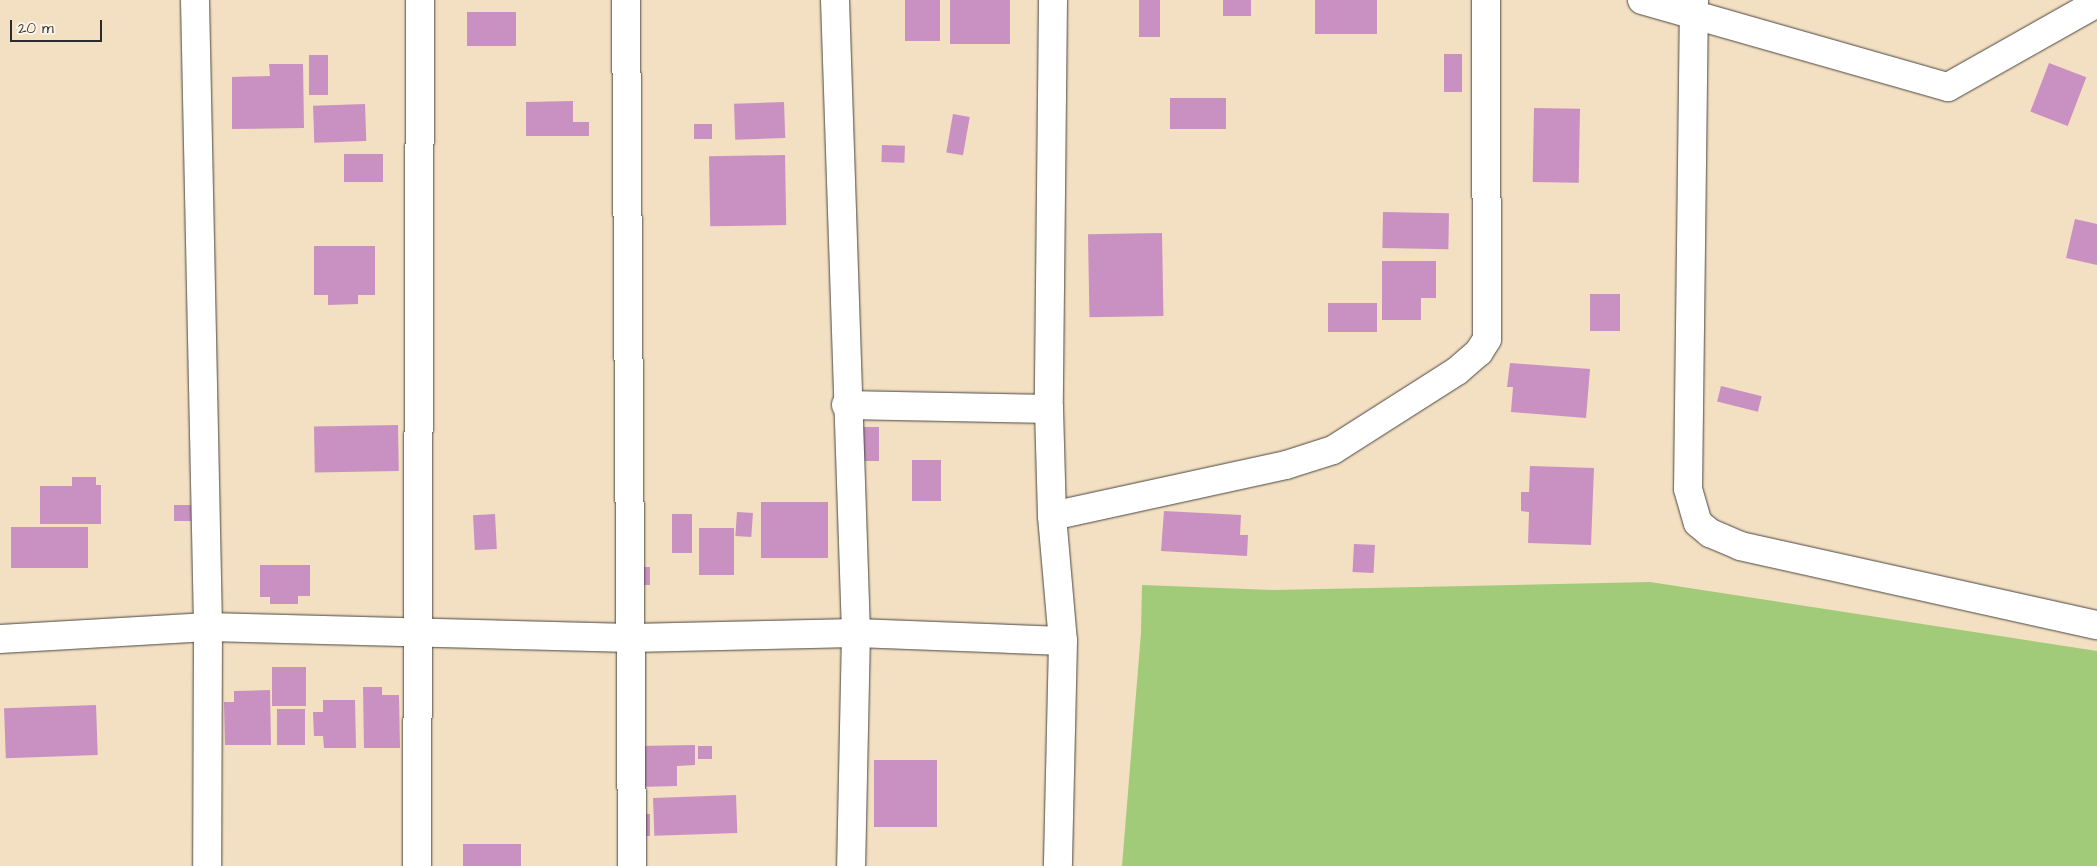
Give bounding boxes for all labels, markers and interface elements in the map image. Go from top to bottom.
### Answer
scale bar [12,10,105,42]
text: 20 m [18,18,54,39]

